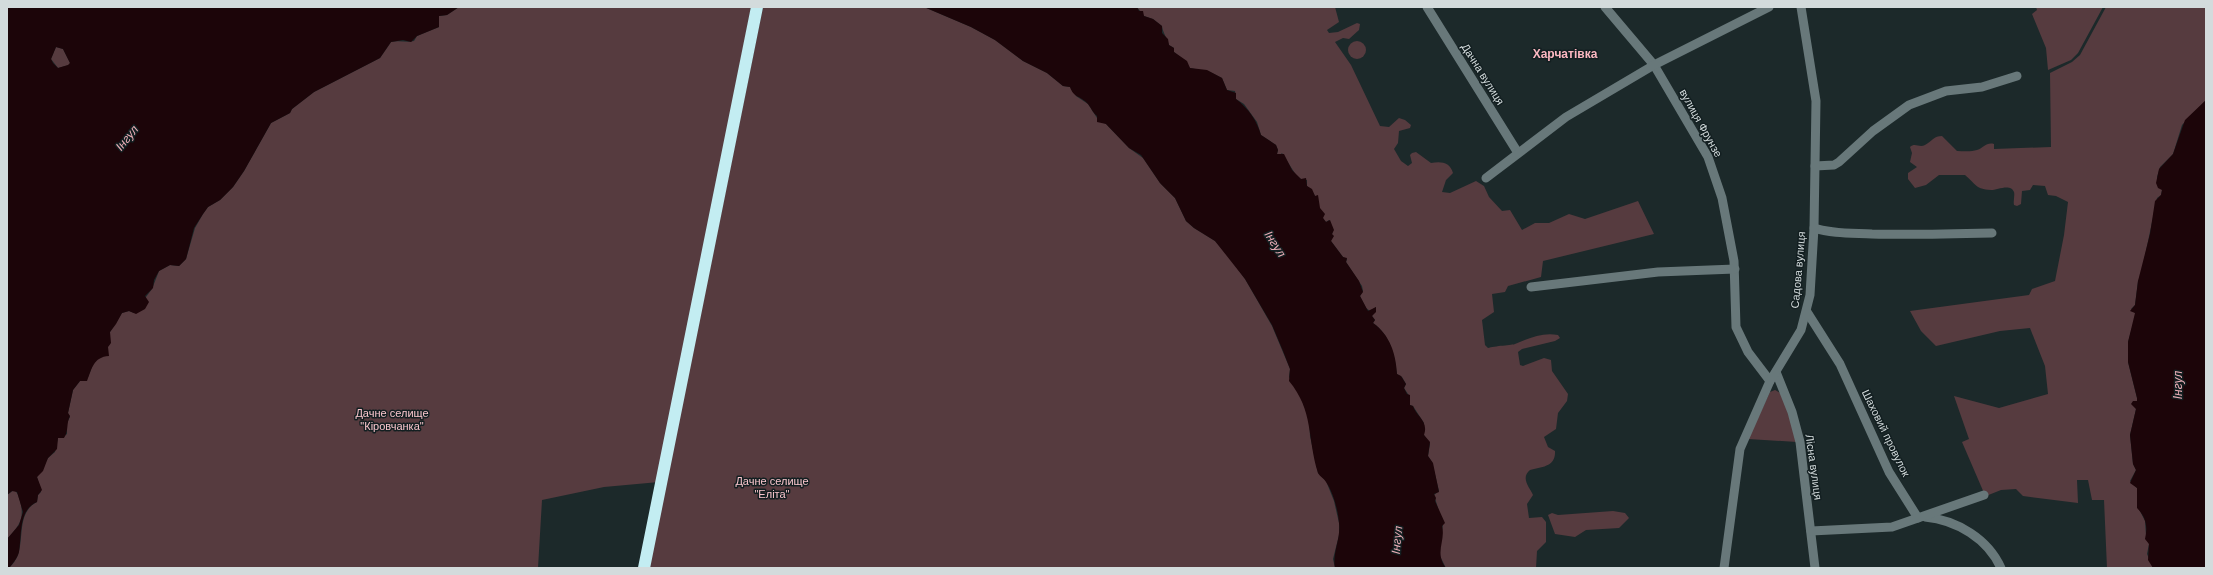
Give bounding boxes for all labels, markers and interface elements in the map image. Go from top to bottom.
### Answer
street label: Дачна вулиця [1459,41,1507,107]
district label: Харчатівка [1533,47,1598,61]
street label: вулиця Фрунзе [1677,87,1725,159]
water label: Інгул [113,122,142,153]
water label: Інгул [1261,228,1289,260]
street label: Садова вулиця [1789,231,1807,309]
water label: Інгул [2171,371,2185,399]
street label: Шаховий провулок [1860,387,1912,479]
park label: Дачне селище "Кіровчанка" [355,407,429,432]
street label: Лісна вулиця [1803,433,1825,501]
park label: Дачне селище "Еліта" [735,475,809,500]
water label: Інгул [1389,525,1405,555]

